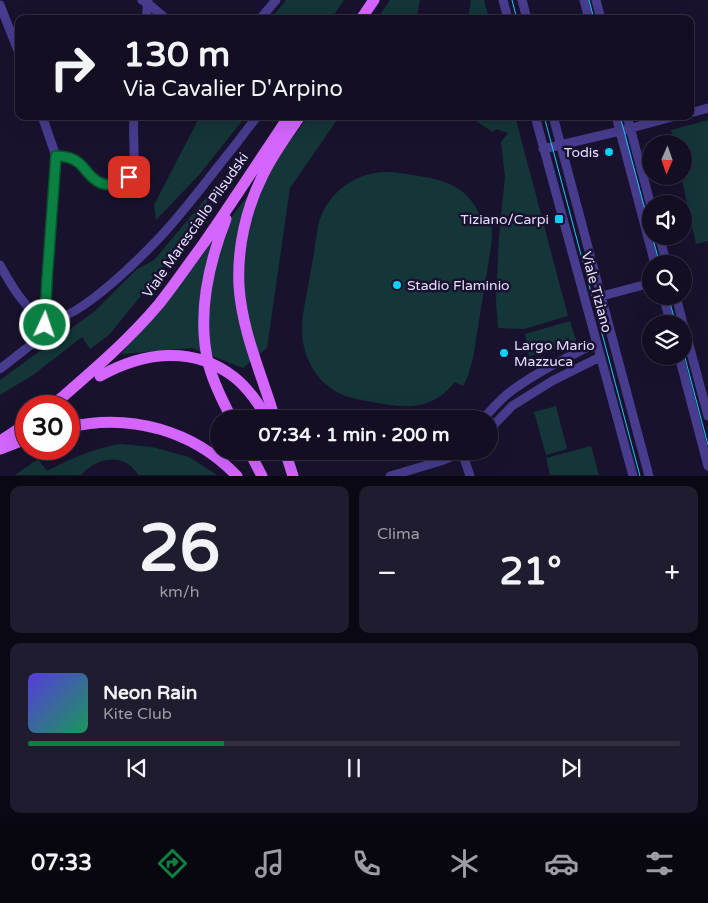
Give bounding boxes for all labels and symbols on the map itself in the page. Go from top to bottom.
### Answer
north arrow [642,135,692,185]
place label: Todis [564,144,599,161]
marker: Todis [603,146,615,158]
street label: Viale Maresciallo Pilsudski [139,149,252,301]
pin [108,156,150,198]
place label: Tiziano/Carpi [460,211,549,228]
marker: Tiziano/Carpi [553,213,565,225]
street label: Viale Tiziano [578,250,615,335]
place label: Stadio Flaminio [407,277,510,294]
marker: Stadio Flaminio [391,279,403,291]
position arrow [18,298,70,350]
place label: Largo Mario Mazzuca [514,337,595,370]
marker: Largo Mario Mazzuca [498,347,510,359]
speed limit sign: 30 [15,395,80,460]

